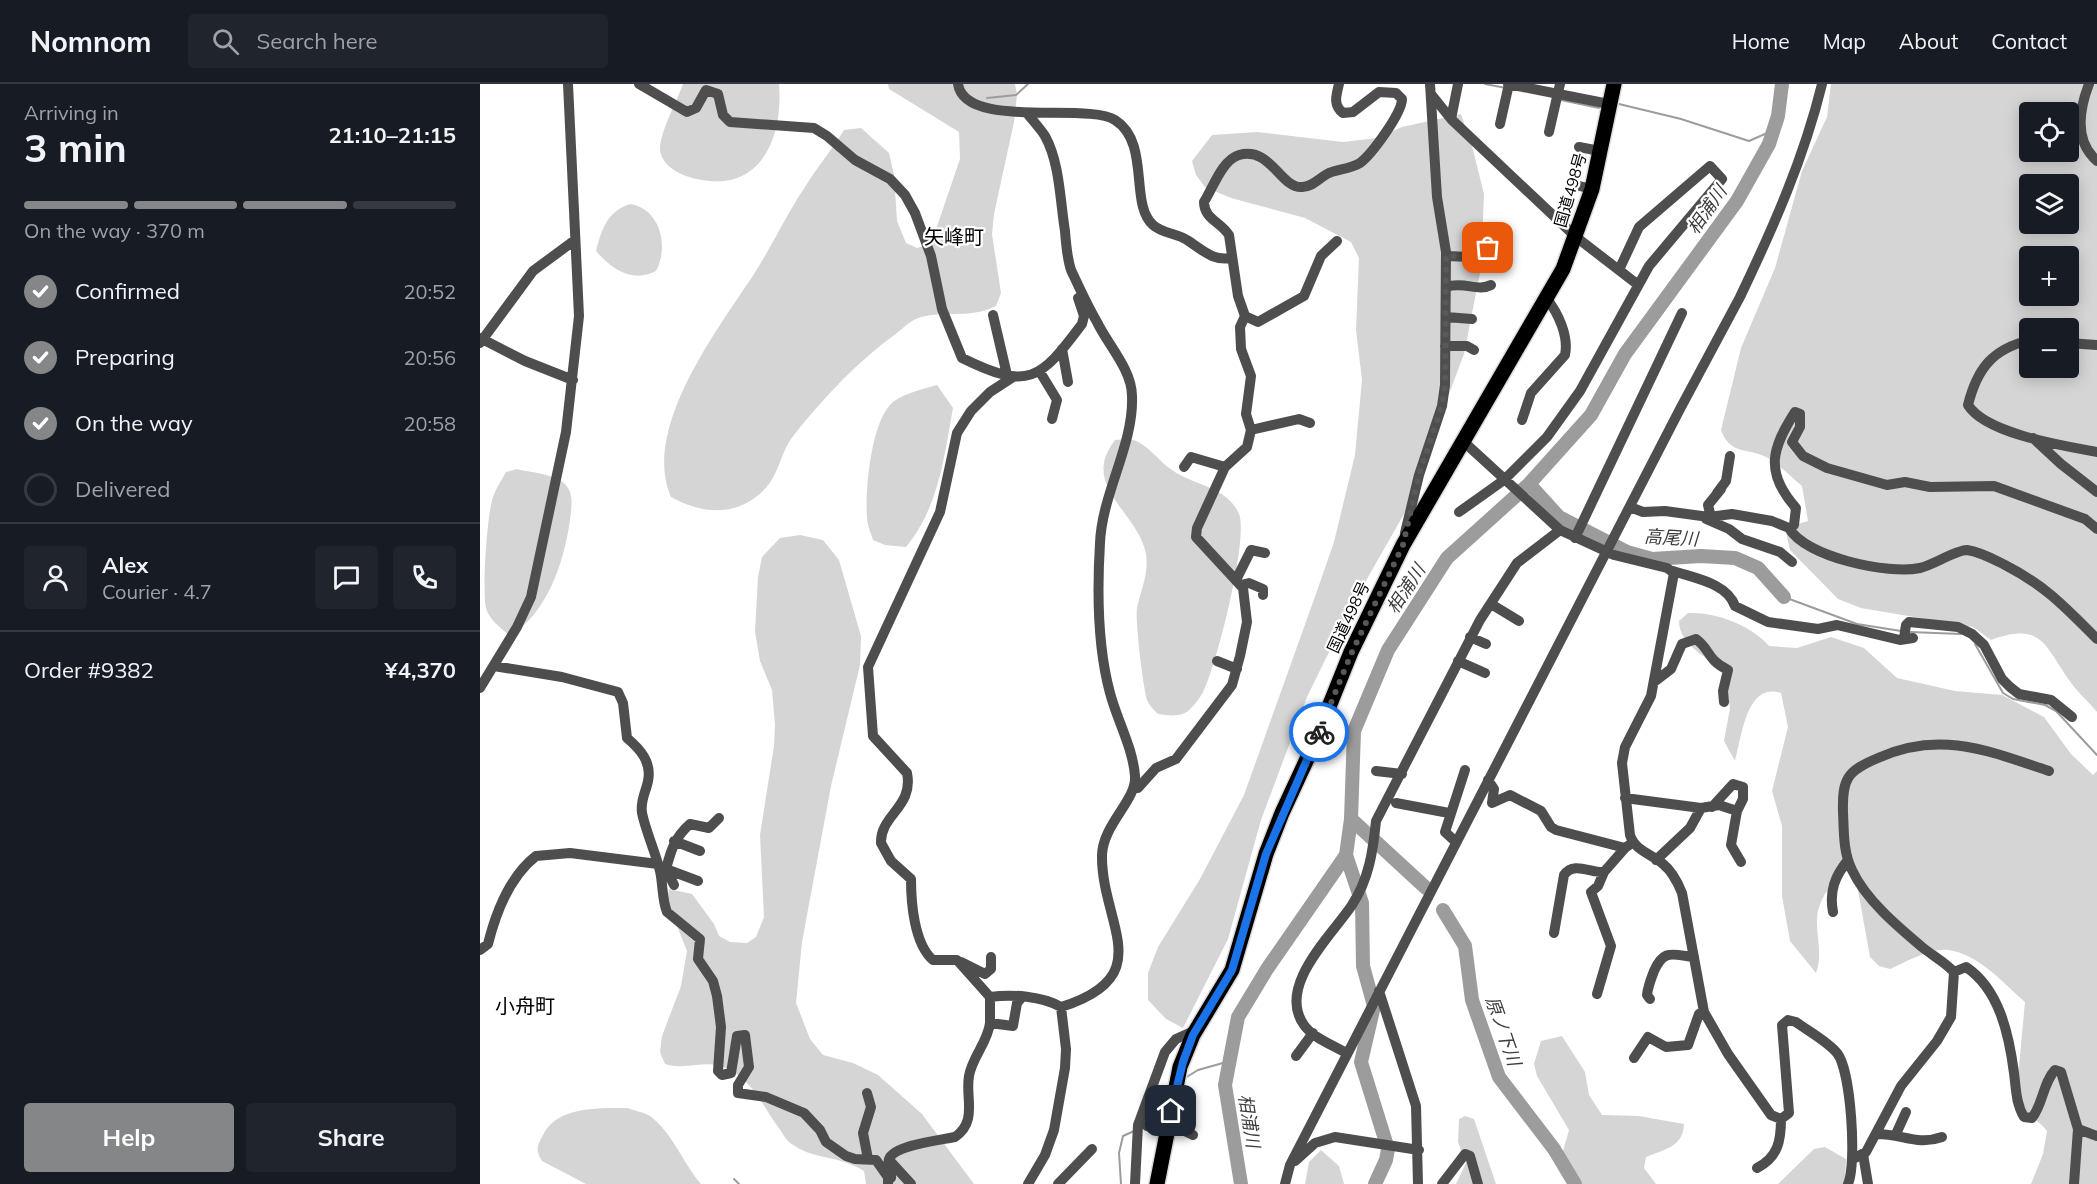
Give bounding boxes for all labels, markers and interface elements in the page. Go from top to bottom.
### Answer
search box [188,14,608,68]
text: Nomnom [30,24,152,59]
icon: search [209,25,242,58]
text: Search here [257,27,377,55]
text: Home [1732,28,1790,54]
text: Map [1823,28,1866,54]
text: About [1899,28,1958,54]
text: Contact [1991,28,2067,54]
text: Arriving in [24,100,119,125]
map controls [2019,102,2079,378]
button: locate [2019,102,2079,162]
text: 21:10–21:15 [328,121,456,149]
text: 3 min [24,123,127,172]
street label: 国道498号 [1550,150,1590,230]
button: layers [2019,174,2079,234]
water label: 相浦川 [1682,179,1733,238]
text: On the way · 370 m [24,218,205,243]
pin [1462,222,1513,273]
district label: 矢峰町 [924,224,984,249]
icon: bag [1471,231,1504,264]
button: + [2019,246,2079,306]
icon: check [24,275,57,308]
text: Confirmed [75,277,180,305]
text: 20:52 [403,279,456,304]
button: − [2019,318,2079,378]
icon: check [24,341,57,374]
text: Preparing [75,343,175,371]
text: 20:56 [403,345,456,370]
icon: check [24,407,57,440]
text: On the way [75,409,193,437]
text: 20:58 [403,411,456,436]
text: Delivered [75,475,170,503]
water label: 高尾川 [1643,525,1701,551]
button: person [24,546,87,609]
button: chat [315,546,378,609]
button: phone [393,546,456,609]
text: Alex [102,551,148,579]
water label: 相浦川 [1381,558,1431,618]
street label: 国道498号 [1323,578,1373,656]
text: Courier · 4.7 [102,579,212,604]
text: Order #9382 [24,656,154,684]
text: ¥4,370 [385,656,456,684]
courier [1289,702,1349,762]
icon: bike [1303,716,1336,749]
district label: 小舟町 [495,993,555,1018]
water label: 原ノ下川 [1481,993,1527,1071]
pin [1145,1085,1196,1136]
water label: 相浦川 [1234,1092,1265,1151]
icon: home [1154,1094,1187,1127]
button: Help [24,1103,234,1172]
button: Share [246,1103,456,1172]

